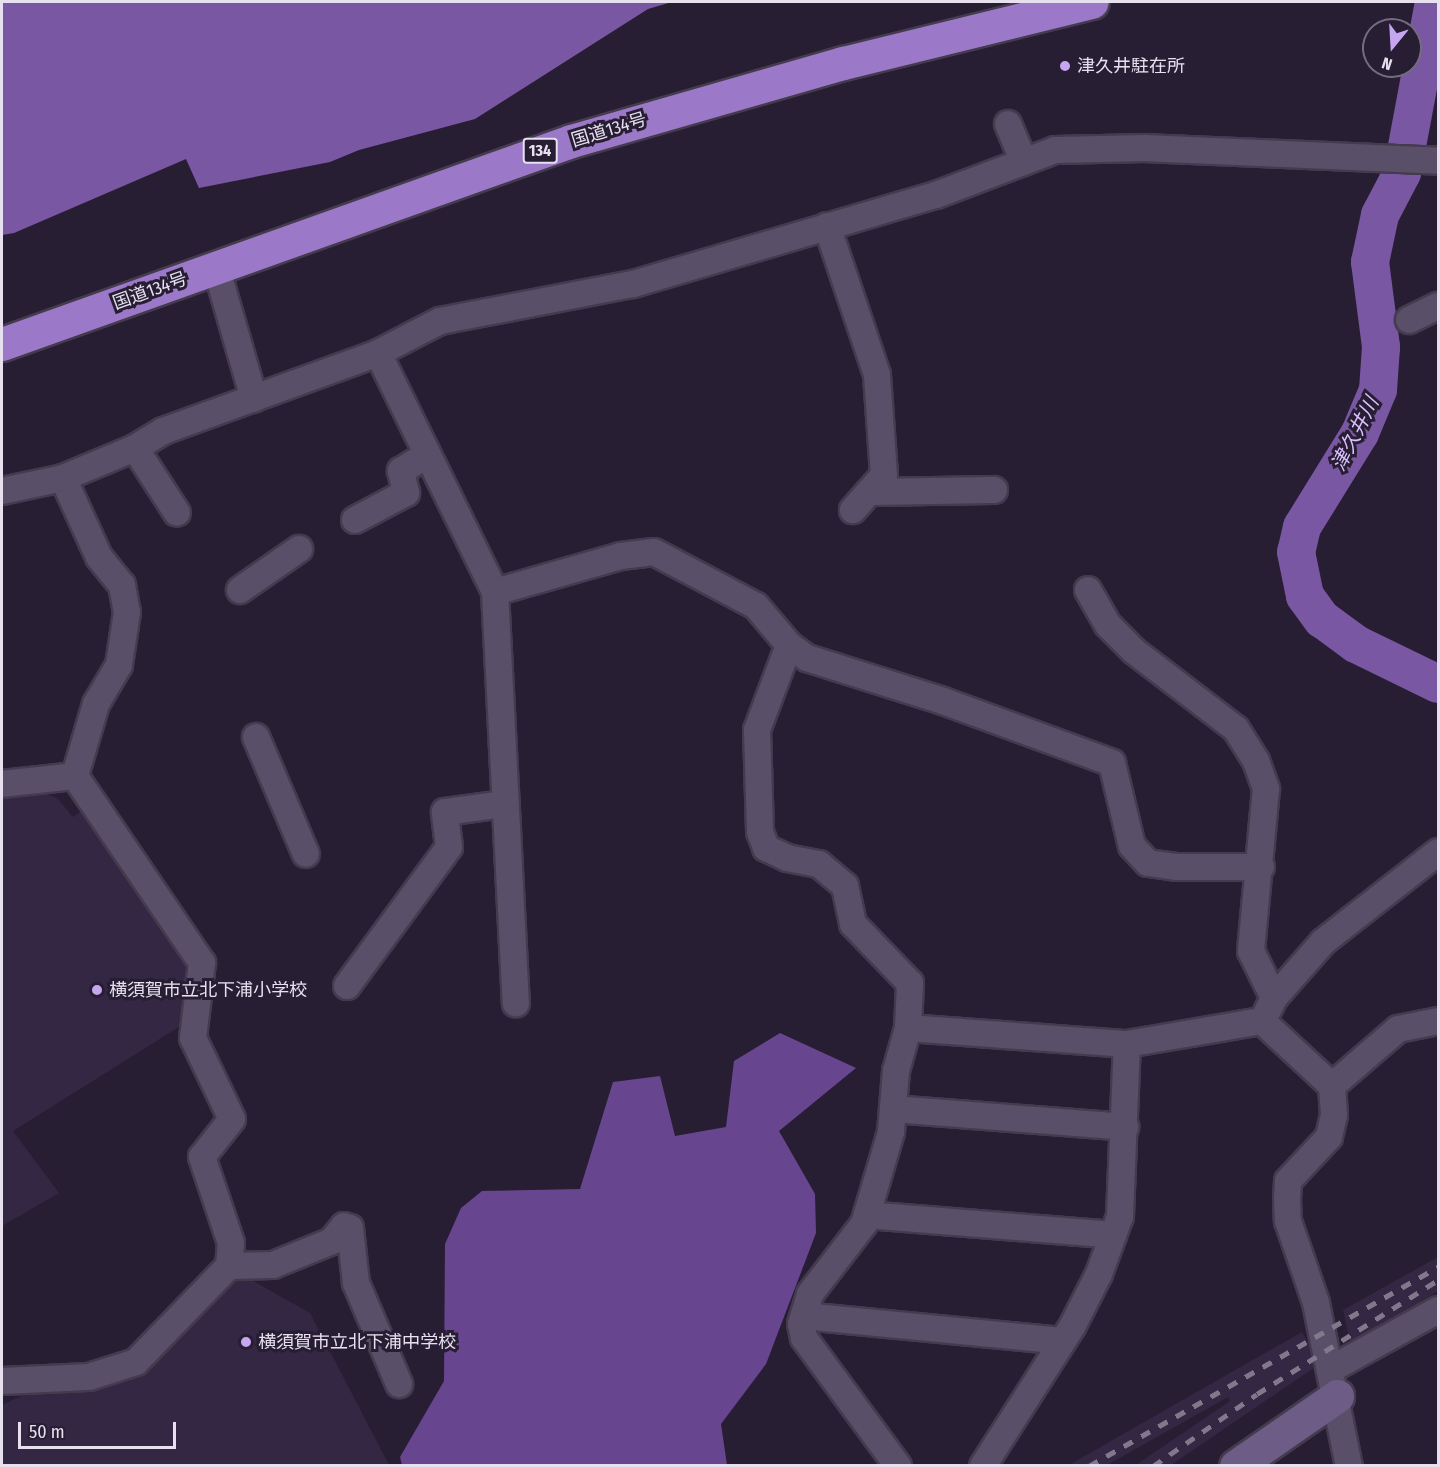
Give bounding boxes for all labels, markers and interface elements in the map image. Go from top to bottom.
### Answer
north arrow [1362,18,1422,78]
text: N [1379,53,1394,74]
place label: 津久井駐在所 [1077,55,1185,77]
marker: 津久井駐在所 [1058,59,1072,73]
street label: 国道134号 [569,108,649,152]
road number: 134 [522,138,558,164]
street label: 国道134号 [110,268,190,314]
water label: 津久井川 [1326,393,1384,475]
place label: 横須賀市立北下浦小学校 [109,979,307,1001]
marker: 横須賀市立北下浦小学校 [90,983,104,997]
place label: 横須賀市立北下浦中学校 [258,1331,456,1353]
marker: 横須賀市立北下浦中学校 [239,1335,253,1349]
scale bar [21,1410,178,1448]
text: 50 m [29,1421,65,1443]

